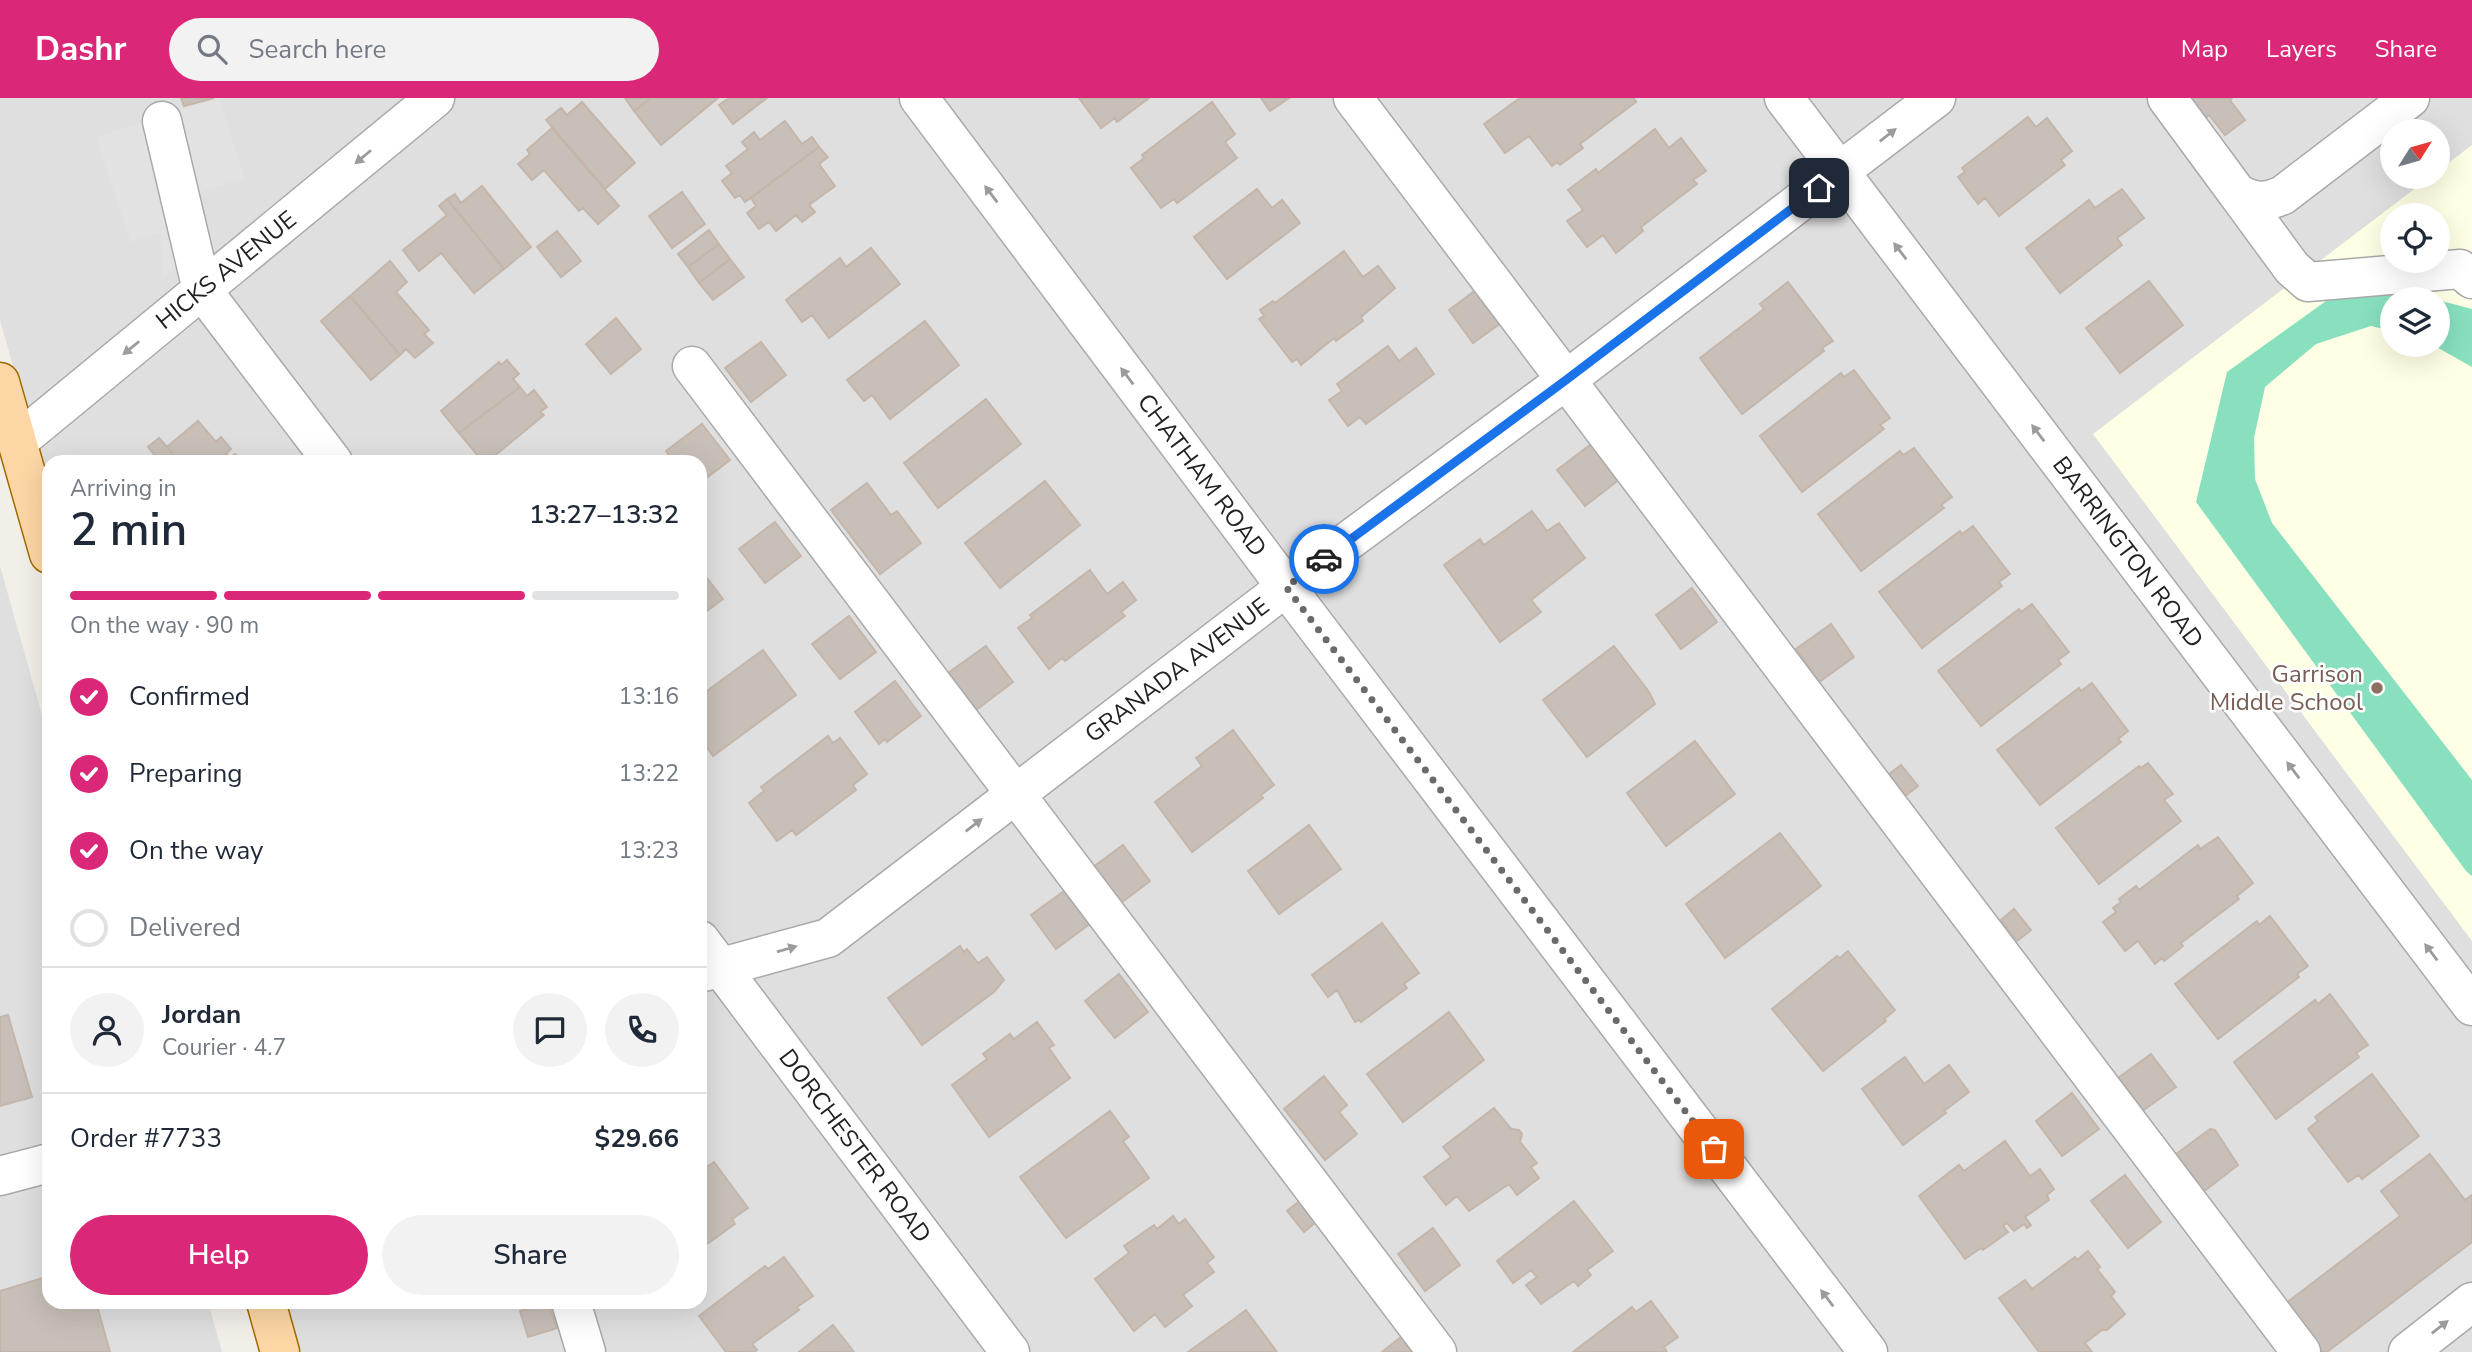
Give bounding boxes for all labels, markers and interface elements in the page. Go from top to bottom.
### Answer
search box [169,18,659,81]
text: Dashr [35,27,127,72]
icon: search [193,30,231,68]
text: Search here [249,32,386,67]
text: Map [2181,33,2228,65]
text: Layers [2266,33,2337,65]
text: Share [2375,33,2437,65]
north arrow [2380,119,2450,189]
map controls [2380,119,2450,357]
one-way arrow [1879,128,1898,142]
one-way arrow [355,149,372,164]
pin [1789,158,1849,218]
icon: home [1800,169,1838,207]
one-way arrow [984,184,998,203]
button: locate [2380,203,2450,273]
street label: HICKS AVENUE [149,204,303,336]
one-way arrow [1894,242,1908,260]
button: layers [2380,287,2450,357]
one-way arrow [122,340,139,355]
one-way arrow [1121,367,1135,385]
street label: CHATHAM ROAD [1130,387,1274,563]
one-way arrow [2030,424,2045,442]
street label: BARRINGTON ROAD [2045,450,2211,654]
text: Arriving in [70,473,177,504]
text: 13:27–13:32 [529,497,679,532]
text: 2 min [70,498,187,561]
courier [1289,524,1359,594]
icon: car [1305,540,1343,578]
street label: GRANADA AVENUE [1078,590,1276,750]
text: On the way · 90 m [70,610,259,641]
place label: Garrison Middle School [2210,658,2363,718]
icon: check [70,678,108,716]
text: Confirmed [129,679,250,714]
marker: Garrison Middle School [2369,680,2385,696]
text: 13:16 [619,681,679,712]
icon: check [70,755,108,793]
text: Preparing [129,756,242,791]
text: 13:22 [619,758,679,789]
one-way arrow [2287,761,2301,779]
one-way arrow [965,818,983,832]
icon: check [70,832,108,870]
text: On the way [129,833,263,868]
text: 13:23 [619,835,679,866]
text: Delivered [129,910,241,945]
one-way arrow [776,943,798,954]
one-way arrow [2423,943,2438,961]
button: person [70,993,144,1067]
button: chat [513,993,587,1067]
button: phone [605,993,679,1067]
text: Jordan [162,997,241,1032]
text: Courier · 4.7 [162,1032,286,1063]
street label: DORCHESTER ROAD [772,1043,938,1249]
pin [1684,1119,1744,1179]
text: Order #7733 [70,1121,222,1156]
text: $29.66 [595,1121,679,1156]
icon: bag [1695,1130,1733,1168]
button: Help [70,1215,368,1295]
button: Share [382,1215,679,1295]
one-way arrow [1820,1289,1835,1307]
one-way arrow [2431,1320,2449,1335]

